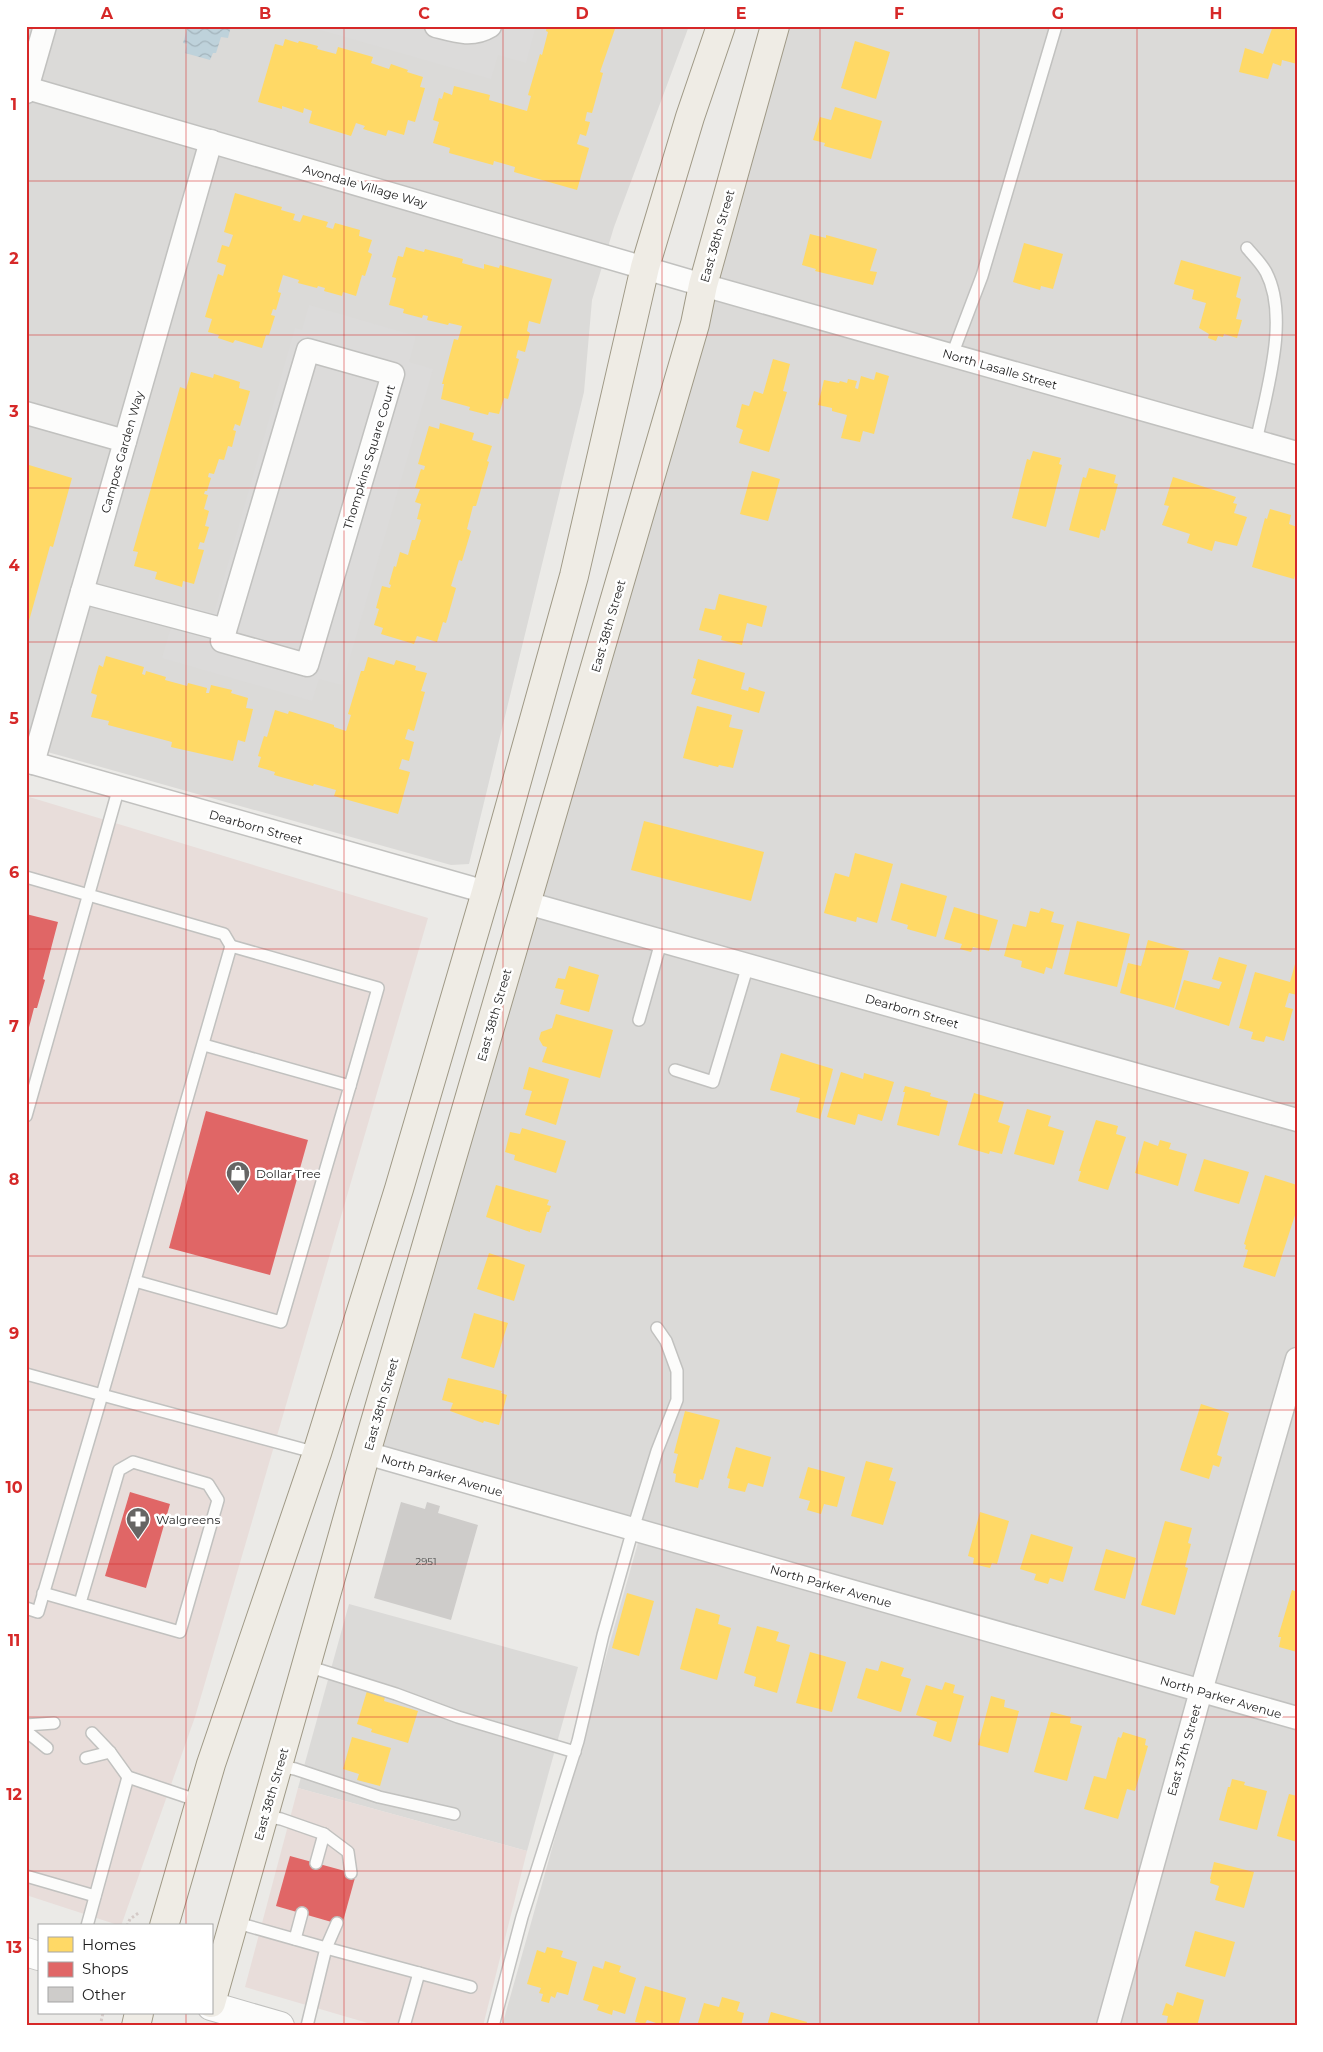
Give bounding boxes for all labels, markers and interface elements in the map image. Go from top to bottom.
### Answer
text: A [100,4,114,23]
text: B [259,4,271,23]
text: C [418,4,430,23]
text: D [575,4,589,23]
text: E [736,4,746,23]
text: F [894,4,904,23]
text: G [1052,4,1064,23]
text: H [1210,4,1222,23]
text: 1 [11,95,17,114]
street label: Avondale Village Way [301,161,429,211]
street label: East 38th Street [697,188,737,284]
text: 2 [9,249,19,268]
street label: North Lasalle Street [941,345,1059,393]
street label: Thompkins Square Court [340,383,398,531]
street label: Campos Garden Way [97,389,147,515]
text: 3 [8,402,19,421]
text: 4 [8,556,20,575]
street label: East 38th Street [588,578,628,674]
text: 5 [9,709,19,728]
street label: Dearborn Street [207,806,305,848]
text: 6 [9,863,19,882]
street label: East 38th Street [474,967,514,1063]
street label: Dearborn Street [863,990,961,1032]
text: 7 [9,1017,19,1036]
shop icon: Dollar Tree [225,1160,251,1194]
place label: Dollar Tree [256,1166,321,1181]
text: 8 [9,1170,19,1189]
text: 9 [9,1324,19,1343]
street label: East 38th Street [361,1356,401,1452]
street label: North Parker Avenue [379,1450,505,1500]
text: 10 [5,1478,23,1497]
pharmacy icon: Walgreens [125,1506,151,1540]
place label: Walgreens [156,1512,220,1527]
house number: 2951 [415,1555,437,1568]
street label: North Parker Avenue [768,1561,894,1611]
text: 11 [8,1631,20,1650]
street label: North Parker Avenue [1158,1672,1284,1722]
street label: East 37th Street [1164,1702,1204,1798]
street label: East 38th Street [251,1746,291,1842]
text: 12 [6,1785,22,1804]
legend [38,1924,212,2014]
text: Homes [82,1935,136,1954]
text: 13 [6,1938,22,1957]
text: Shops [82,1959,128,1978]
text: Other [82,1985,126,2004]

